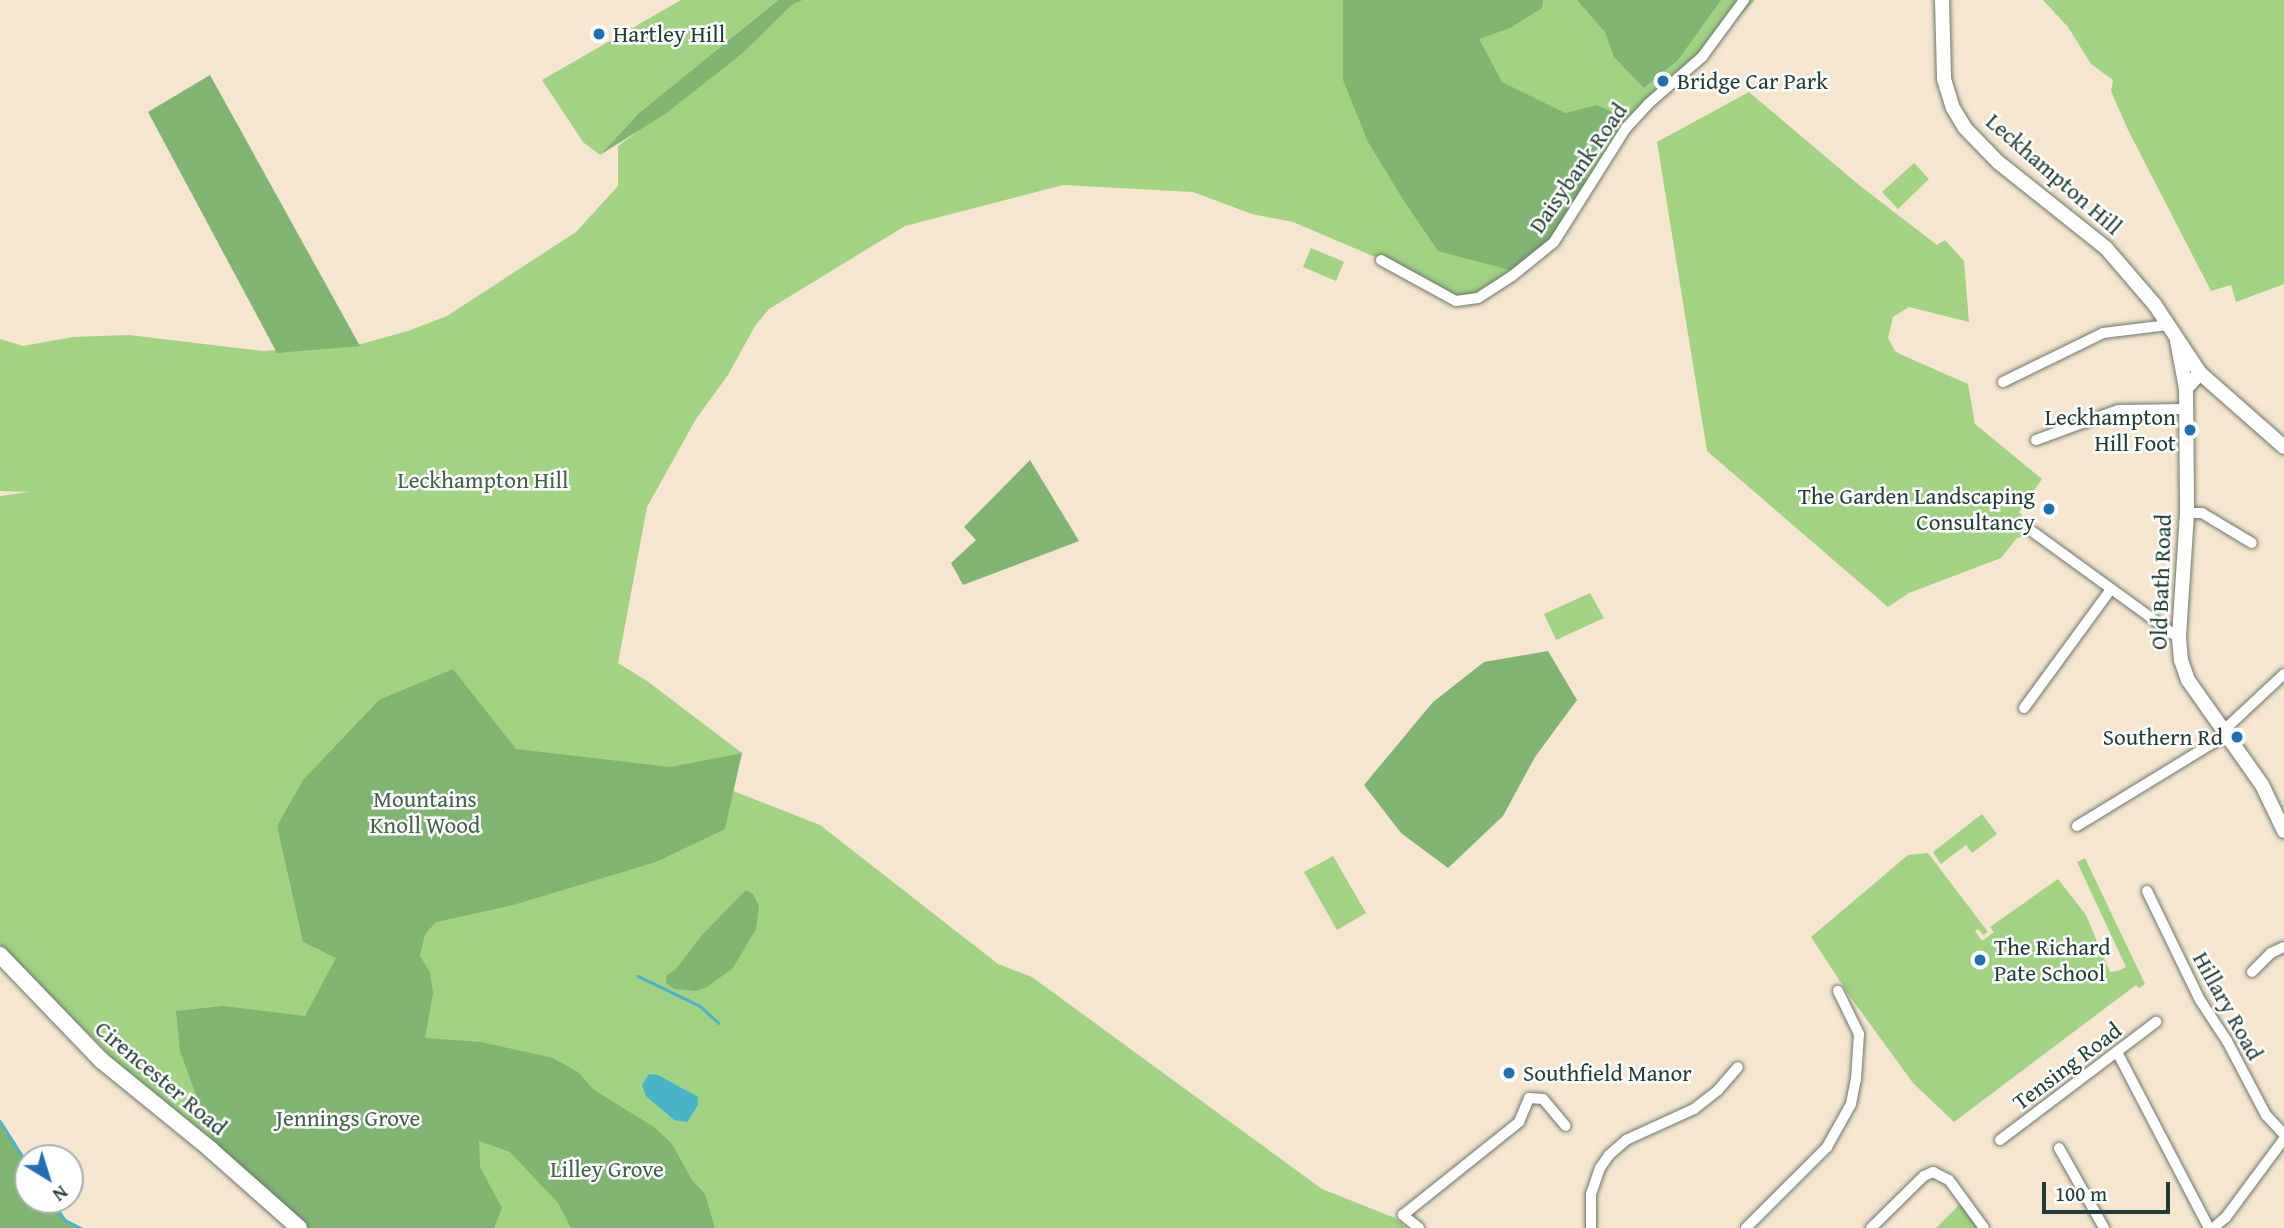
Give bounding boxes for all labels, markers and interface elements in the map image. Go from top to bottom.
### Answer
place label: Hartley Hill [613,20,725,48]
marker: Hartley Hill [591,26,607,42]
place label: Bridge Car Park [1677,67,1828,95]
marker: Bridge Car Park [1655,73,1671,89]
street label: Daisybank Road [1523,98,1633,238]
street label: Leckhampton Hill [1980,107,2128,241]
place label: Leckhampton Hill Foot [2045,403,2176,457]
marker: Leckhampton Hill Foot [2182,422,2198,438]
park label: Leckhampton Hill [398,466,568,494]
place label: The Garden Landscaping Consultancy [1798,482,2035,536]
marker: The Garden Landscaping Consultancy [2041,501,2057,517]
street label: Old Bath Road [2145,514,2177,650]
place label: Southern Rd [2103,723,2223,751]
marker: Southern Rd [2229,729,2245,745]
park label: Mountains Knoll Wood [370,785,480,839]
place label: The Richard Pate School [1994,933,2111,987]
street label: Hillary Road [2187,947,2269,1065]
marker: The Richard Pate School [1972,952,1988,968]
street label: Cirencester Road [90,1015,232,1141]
street label: Tensing Road [2007,1016,2127,1116]
place label: Southfield Manor [1523,1059,1692,1087]
marker: Southfield Manor [1501,1065,1517,1081]
park label: Jennings Grove [276,1104,420,1132]
north arrow [14,1144,84,1214]
park label: Lilley Grove [550,1155,664,1183]
scale bar [2046,1168,2174,1212]
text: 100 m [2055,1178,2107,1209]
text: N [47,1179,74,1209]

